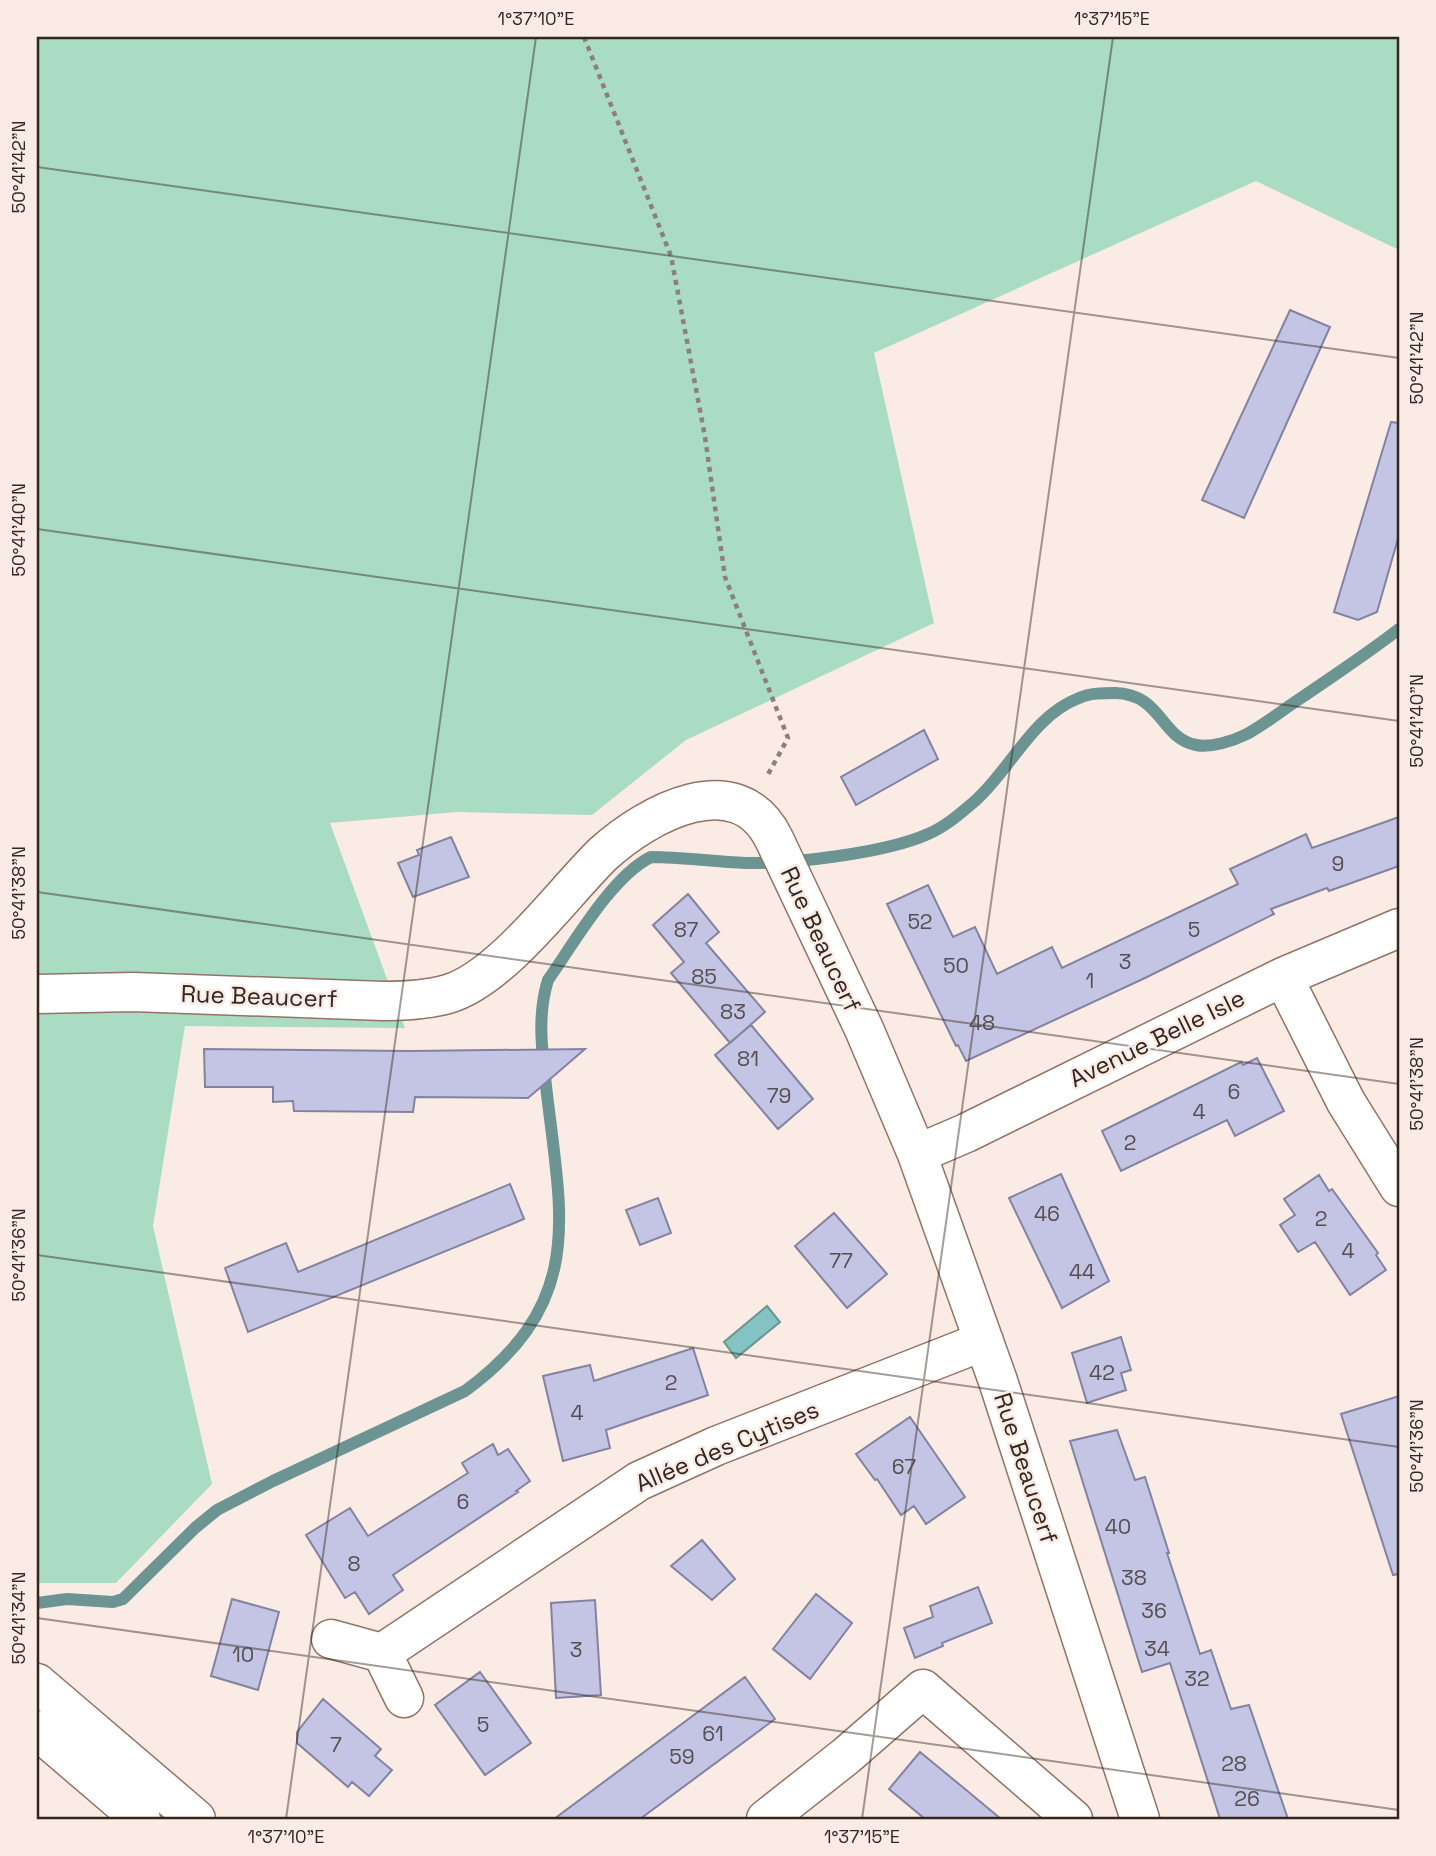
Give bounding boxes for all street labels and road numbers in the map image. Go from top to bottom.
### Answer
street label: Rue Beaucerf [774,861,868,1017]
street label: Rue Beaucerf [180,978,338,1014]
street label: Avenue Belle Isle [1064,982,1250,1094]
street label: Rue Beaucerf [987,1389,1065,1547]
street label: Allée des Cytises [631,1393,823,1499]

